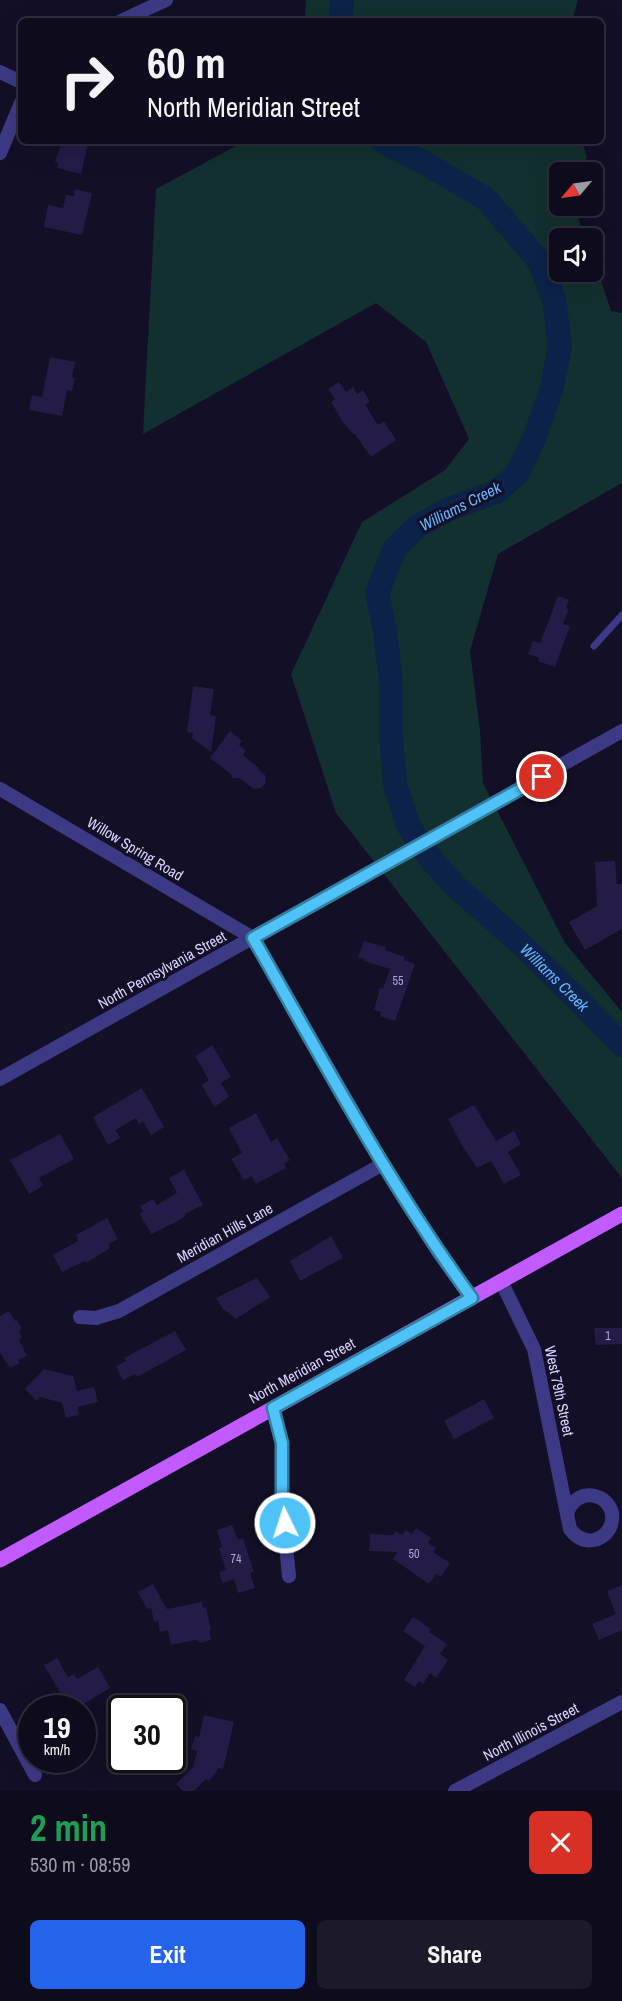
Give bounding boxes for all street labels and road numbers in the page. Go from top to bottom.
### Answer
street label: Willow Spring Road [83,812,187,886]
street label: North Pennsylvania Street [94,925,230,1014]
street label: Meridian Hills Lane [173,1197,277,1268]
street label: North Meridian Street [245,1332,359,1408]
street label: West 79th Street [540,1344,579,1438]
street label: North Illinois Street [479,1697,583,1766]

